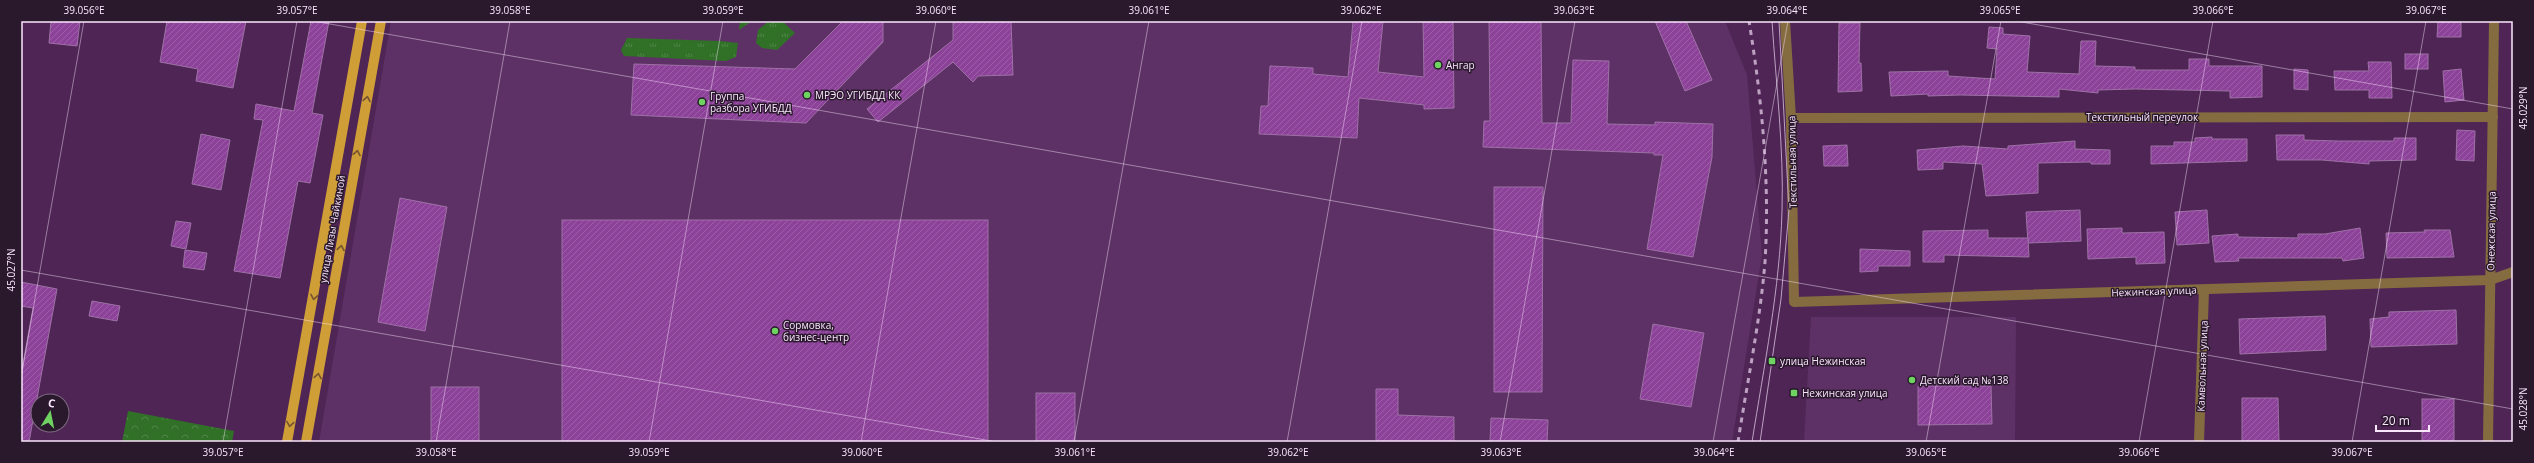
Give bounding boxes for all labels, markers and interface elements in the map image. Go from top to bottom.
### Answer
text: 39.056°E [63,3,105,17]
text: 39.057°E [276,3,318,17]
text: 39.058°E [489,3,531,17]
text: 39.059°E [702,3,744,17]
text: 39.060°E [915,3,957,17]
text: 39.061°E [1128,3,1170,17]
text: 39.062°E [1340,3,1382,17]
text: 39.063°E [1553,3,1595,17]
text: 39.064°E [1766,3,1808,17]
text: 39.065°E [1979,3,2021,17]
text: 39.066°E [2192,3,2234,17]
text: 39.067°E [2405,3,2447,17]
place label: Ангар [1446,58,1475,72]
marker: Ангар [1433,60,1443,70]
text: 45.029°N [2516,86,2530,130]
place label: МРЭО УГИБДД КК [815,88,901,102]
place label: Группа разбора УГИБДД [710,89,792,115]
marker: МРЭО УГИБДД КК [802,90,812,100]
one-way arrow [363,95,371,102]
marker: Группа разбора УГИБДД [697,97,707,107]
street label: Текстильный переулок [2086,110,2199,124]
street label: Текстильная улица [1784,116,1800,208]
one-way arrow [353,150,361,156]
street label: улица Лизы Чайкиной [316,174,348,284]
street label: Онежская улица [2483,191,2499,271]
one-way arrow [336,245,344,251]
text: 45.027°N [4,248,18,292]
street label: Нежинская улица [2111,283,2197,299]
one-way arrow [310,293,319,300]
place label: Сормовка, бизнес-центр [783,318,849,344]
street label: Камвольная улица [2193,320,2211,412]
marker: Сормовка, бизнес-центр [770,326,780,336]
place label: улица Нежинская [1780,354,1866,368]
marker: улица Нежинская [1767,356,1777,366]
one-way arrow [313,373,322,379]
place label: Детский сад №138 [1920,373,2009,387]
marker: Детский сад №138 [1907,375,1917,385]
place label: Нежинская улица [1802,386,1888,400]
text: 45.028°N [2516,387,2530,431]
marker: Нежинская улица [1789,388,1799,398]
north arrow [30,393,70,433]
text: С [47,395,57,411]
scale bar [2376,407,2429,433]
text: 20 m [2382,412,2410,429]
one-way arrow [287,421,295,428]
text: 39.057°E [202,445,244,459]
text: 39.058°E [415,445,457,459]
text: 39.059°E [628,445,670,459]
text: 39.060°E [841,445,883,459]
text: 39.061°E [1054,445,1096,459]
text: 39.062°E [1267,445,1309,459]
text: 39.063°E [1480,445,1522,459]
text: 39.064°E [1693,445,1735,459]
text: 39.065°E [1905,445,1947,459]
text: 39.066°E [2118,445,2160,459]
text: 39.067°E [2331,445,2373,459]

